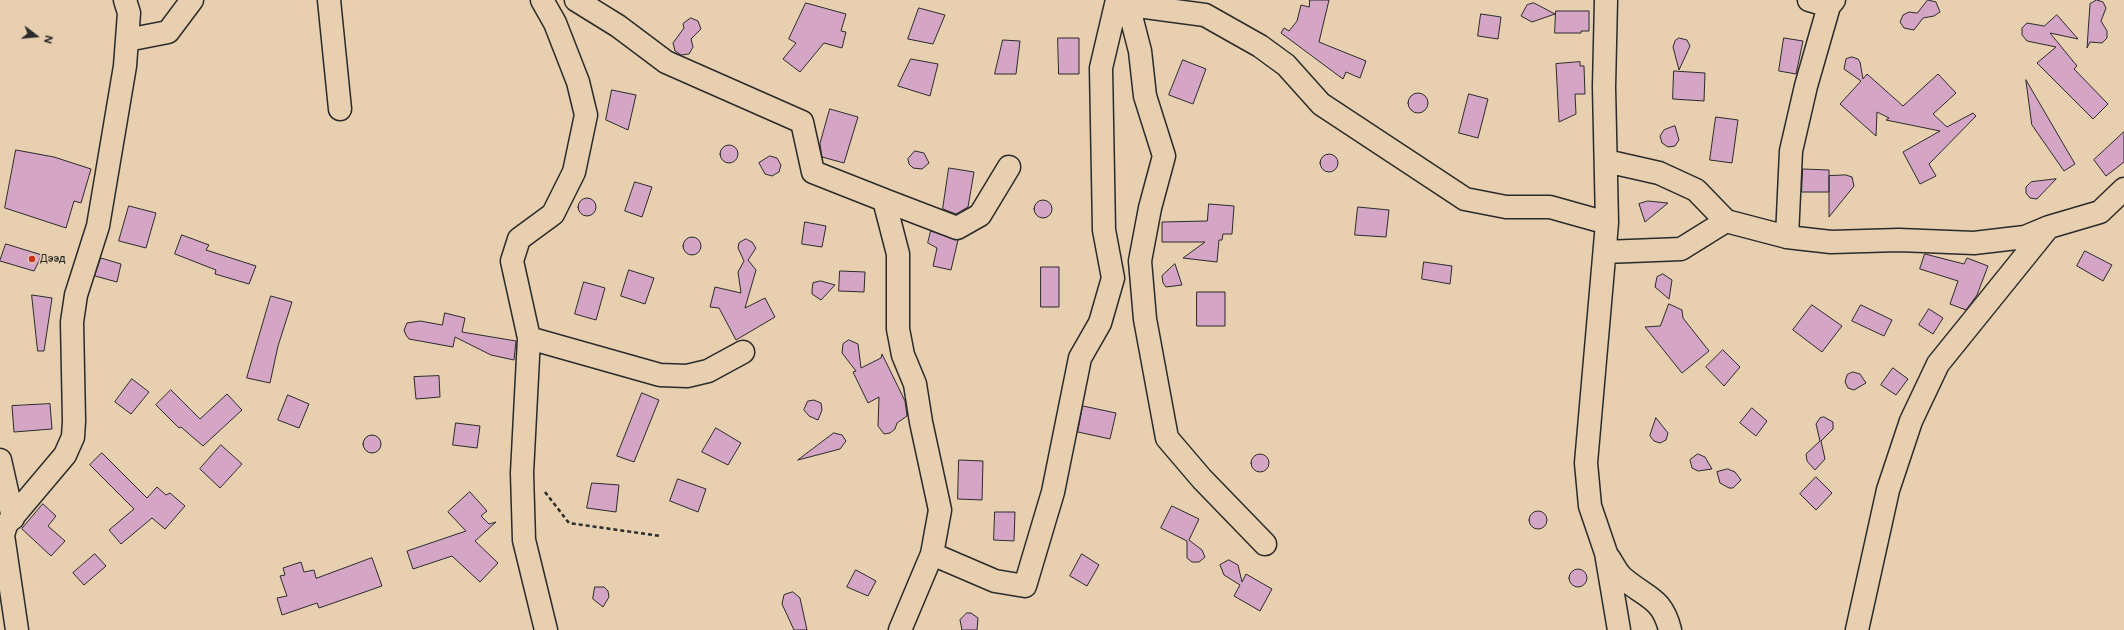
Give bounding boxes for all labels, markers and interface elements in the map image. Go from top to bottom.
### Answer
north arrow [16,16,56,56]
text: N [41,34,55,45]
place label: Дээд [40,252,66,266]
marker: Дээд [27,254,37,264]

